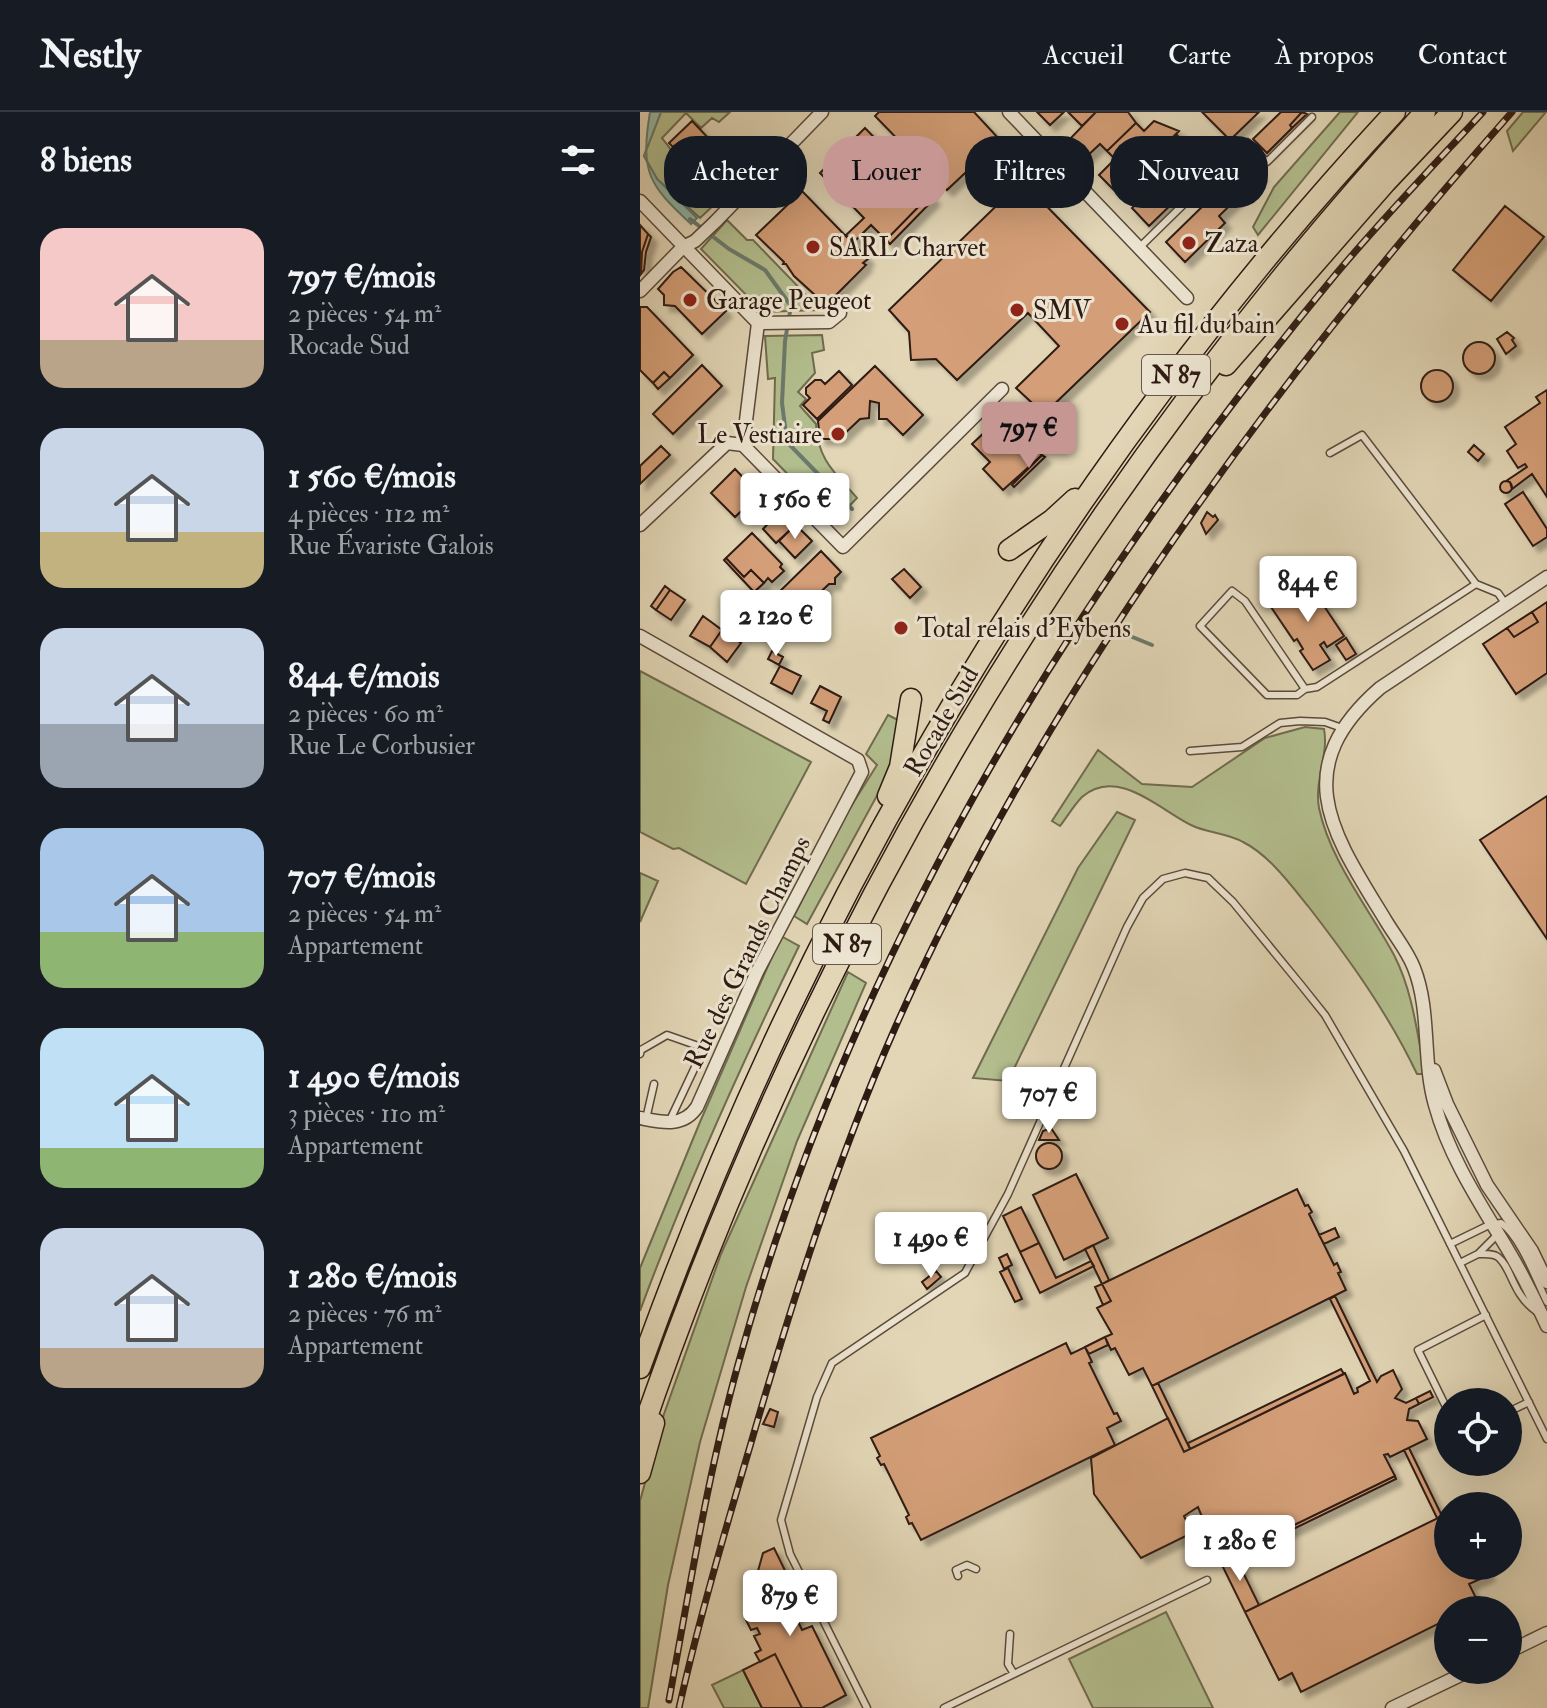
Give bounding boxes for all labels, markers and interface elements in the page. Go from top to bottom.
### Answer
text: Nestly [40,31,141,79]
text: Accueil [1043,38,1124,73]
text: Carte [1168,38,1231,73]
text: À propos [1275,38,1374,73]
text: Contact [1418,38,1507,73]
chip: Acheter [664,136,807,208]
chip: Louer [823,136,949,208]
chip: Filtres [965,136,1094,208]
chip: Nouveau [1110,136,1268,208]
icon: filters [556,138,600,182]
text: 8 biens [40,139,132,182]
place label: Zaza [1205,228,1259,260]
place label: SARL Charvet [829,232,987,264]
marker: Zaza [1180,234,1198,252]
marker: SARL Charvet [804,238,822,256]
text: 797 €/mois [288,255,436,298]
icon: home [104,260,200,356]
place label: Garage Peugeot [706,285,872,317]
marker: Garage Peugeot [681,291,699,309]
place label: SMV [1033,295,1093,327]
text: 2 pièces · 54 m² [288,298,441,330]
marker: SMV [1008,301,1026,319]
place label: Au fil du bain [1137,309,1275,341]
marker: Au fil du bain [1113,315,1131,333]
text: Rocade Sud [288,330,410,362]
road number: N 87 [1142,355,1210,395]
pin: 797 € [973,402,1085,470]
text: 797 € [1000,412,1058,444]
place label: Le Vestiaire [697,419,822,451]
marker: Le Vestiaire [829,425,847,443]
text: 1 560 €/mois [288,455,456,498]
icon: home [104,460,200,556]
pin: 1 560 € [721,473,869,541]
text: 1 560 € [758,483,832,515]
text: 4 pièces · 112 m² [288,498,449,530]
text: Rue Évariste Galois [288,530,494,562]
pin: 844 € [1252,556,1364,624]
text: 844 € [1278,566,1338,598]
pin: 2 120 € [702,590,850,658]
text: 2 120 € [738,600,814,632]
place label: Total relais d'Eybens [917,613,1131,645]
marker: Total relais d'Eybens [892,619,910,637]
text: 844 €/mois [288,655,440,698]
icon: home [104,660,200,756]
street label: Rocade Sud [898,661,986,782]
text: 2 pièces · 60 m² [288,698,443,730]
text: Rue Le Corbusier [288,730,475,762]
street label: Rue des Grands Champs [678,831,819,1074]
text: 707 €/mois [288,855,436,898]
icon: home [104,860,200,956]
text: 2 pièces · 54 m² [288,898,441,930]
road number: N 87 [813,924,881,964]
text: Appartement [288,930,423,962]
text: 1 490 €/mois [288,1055,460,1098]
icon: home [104,1060,200,1156]
pin: 707 € [993,1067,1105,1135]
text: 707 € [1020,1077,1078,1109]
text: 3 pièces · 110 m² [288,1098,445,1130]
text: Appartement [288,1130,423,1162]
pin: 1 490 € [857,1212,1005,1280]
text: 1 490 € [893,1222,969,1254]
text: 1 280 €/mois [288,1255,457,1298]
icon: home [104,1260,200,1356]
text: 2 pièces · 76 m² [288,1298,442,1330]
text: Appartement [288,1330,423,1362]
map controls [1434,1388,1522,1684]
button: locate [1434,1388,1522,1476]
button: + [1434,1492,1522,1580]
pin: 1 280 € [1166,1515,1314,1583]
text: 1 280 € [1203,1525,1277,1557]
pin: 879 € [734,1570,846,1638]
text: 879 € [761,1580,819,1612]
button: − [1434,1596,1522,1684]

